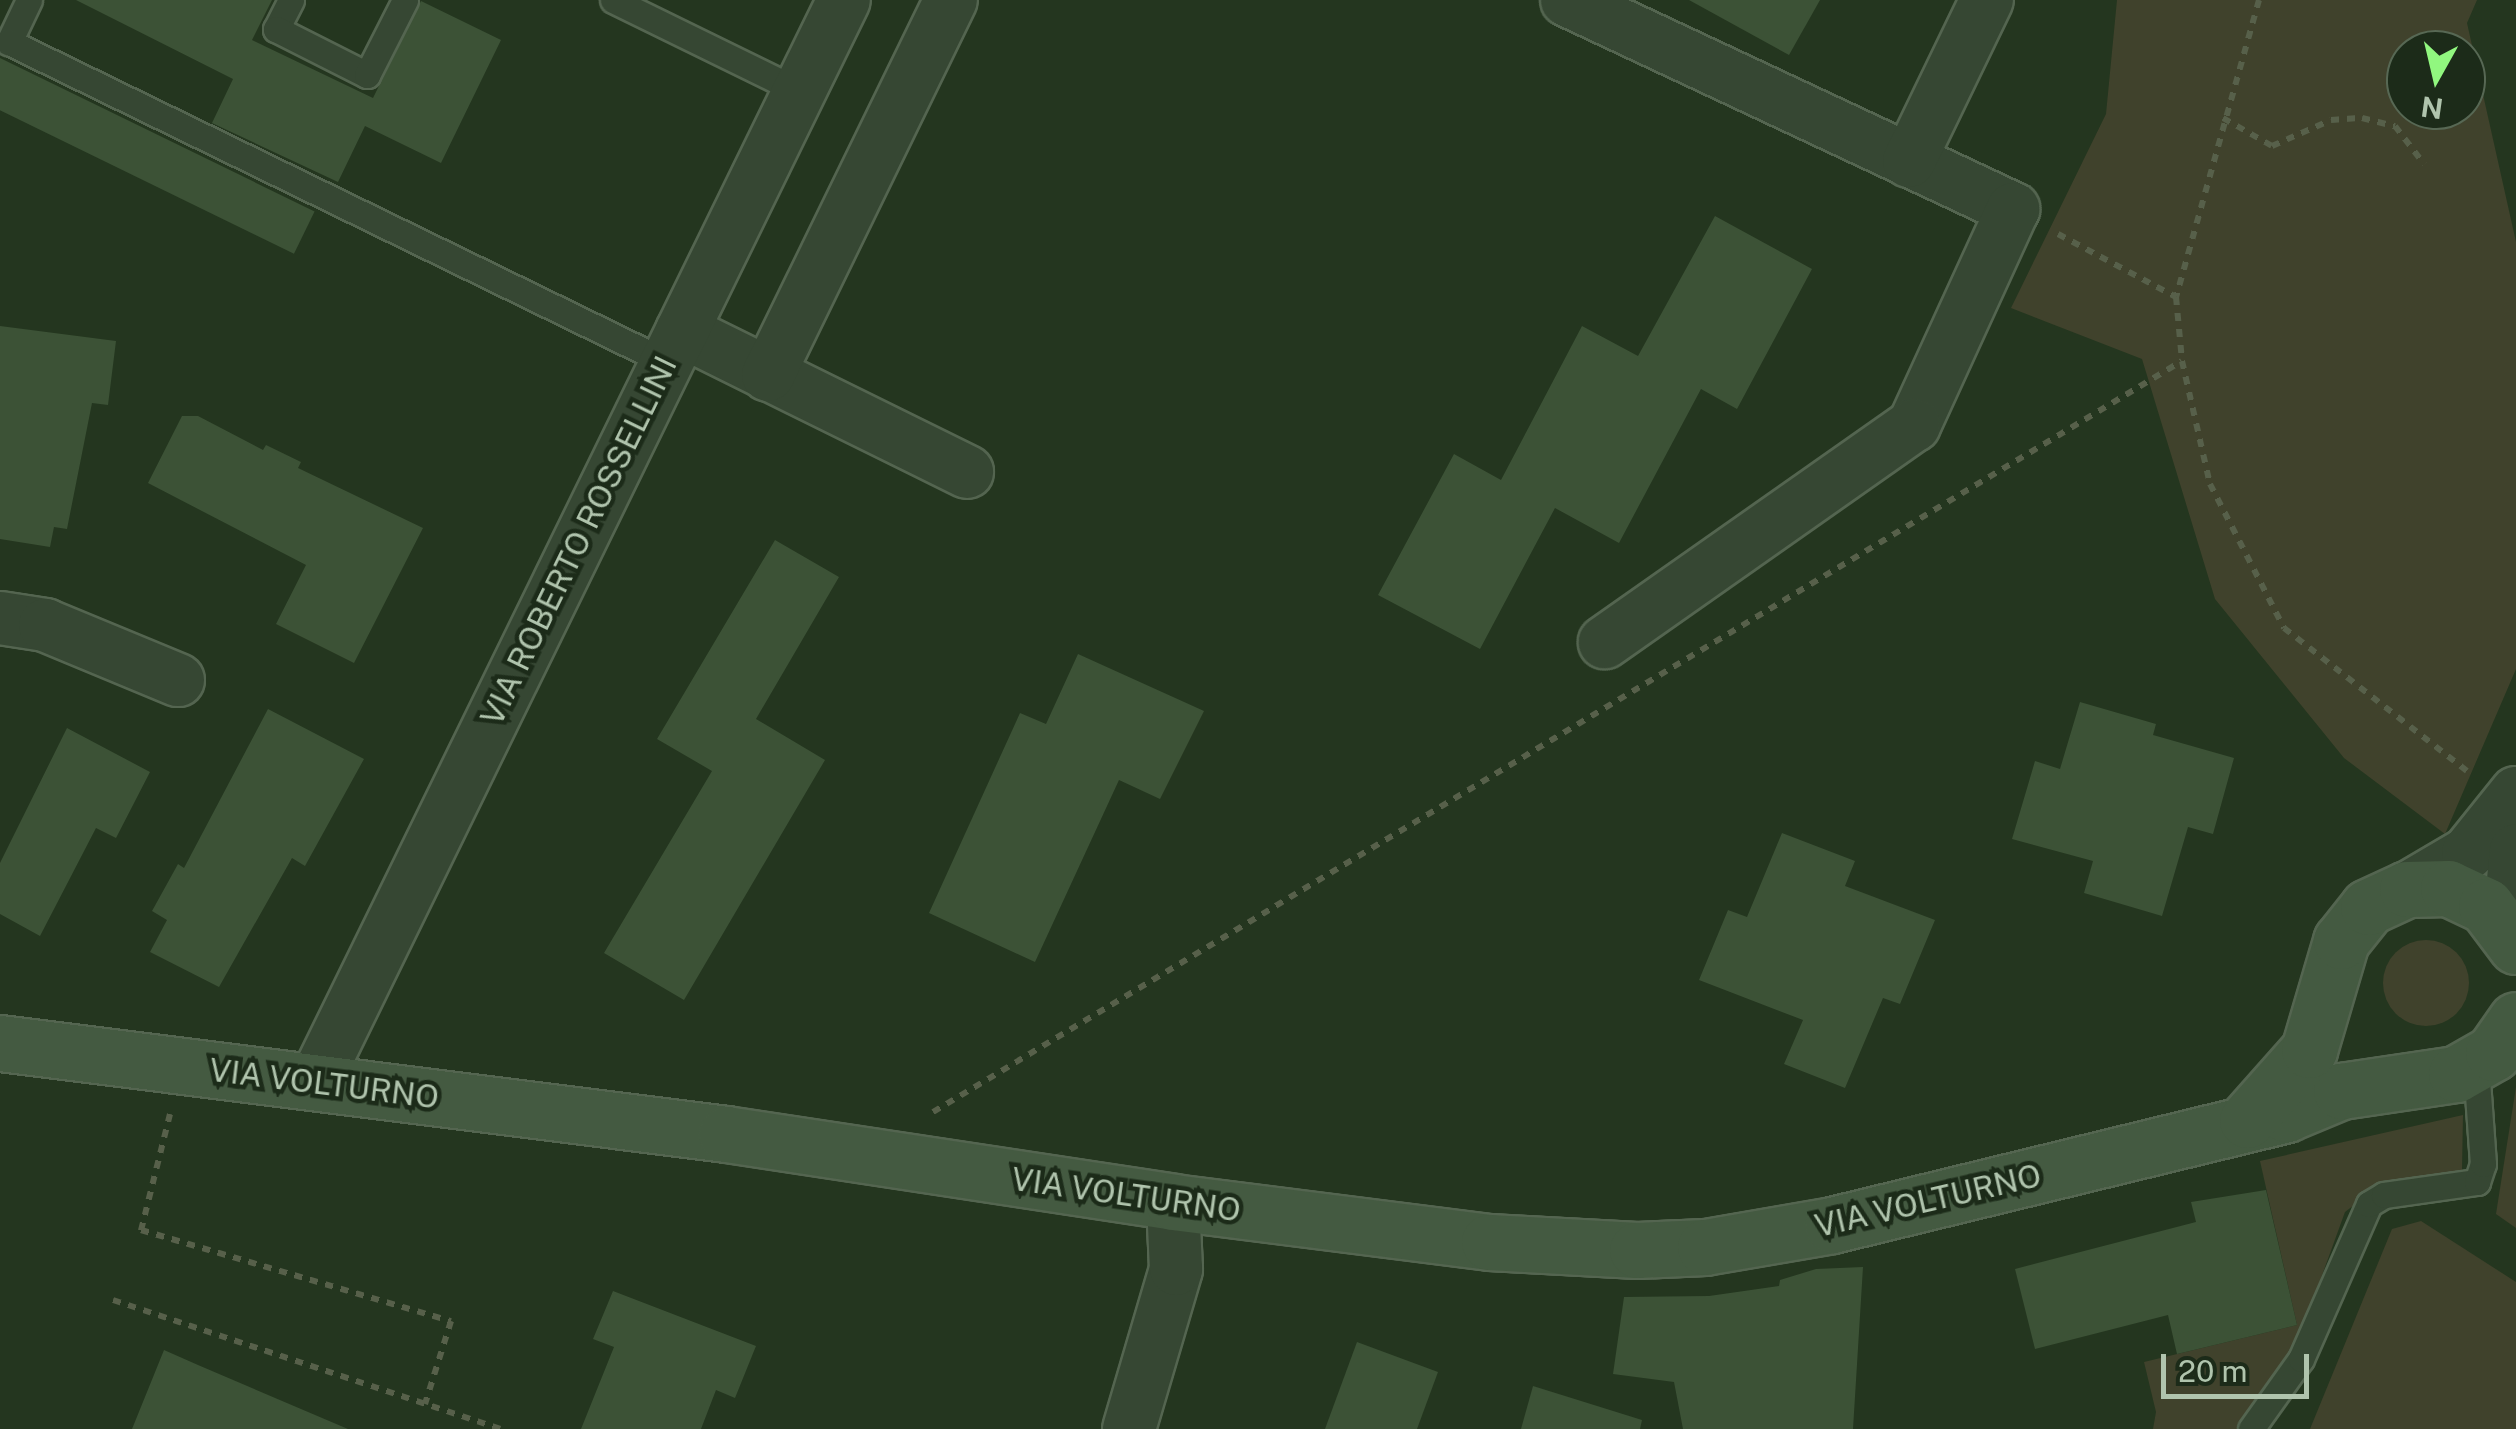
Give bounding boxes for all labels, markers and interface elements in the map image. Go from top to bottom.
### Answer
north arrow [2386,30,2486,130]
text: N [2419,90,2445,126]
street label: VIA ROBERTO ROSSELLINI [473,350,685,732]
street label: VIA VOLTURNO [207,1051,441,1117]
street label: VIA VOLTURNO [1811,1156,2045,1246]
street label: VIA VOLTURNO [1009,1160,1243,1230]
scale bar [2166,1334,2314,1396]
text: 20 m [2178,1353,2247,1389]

